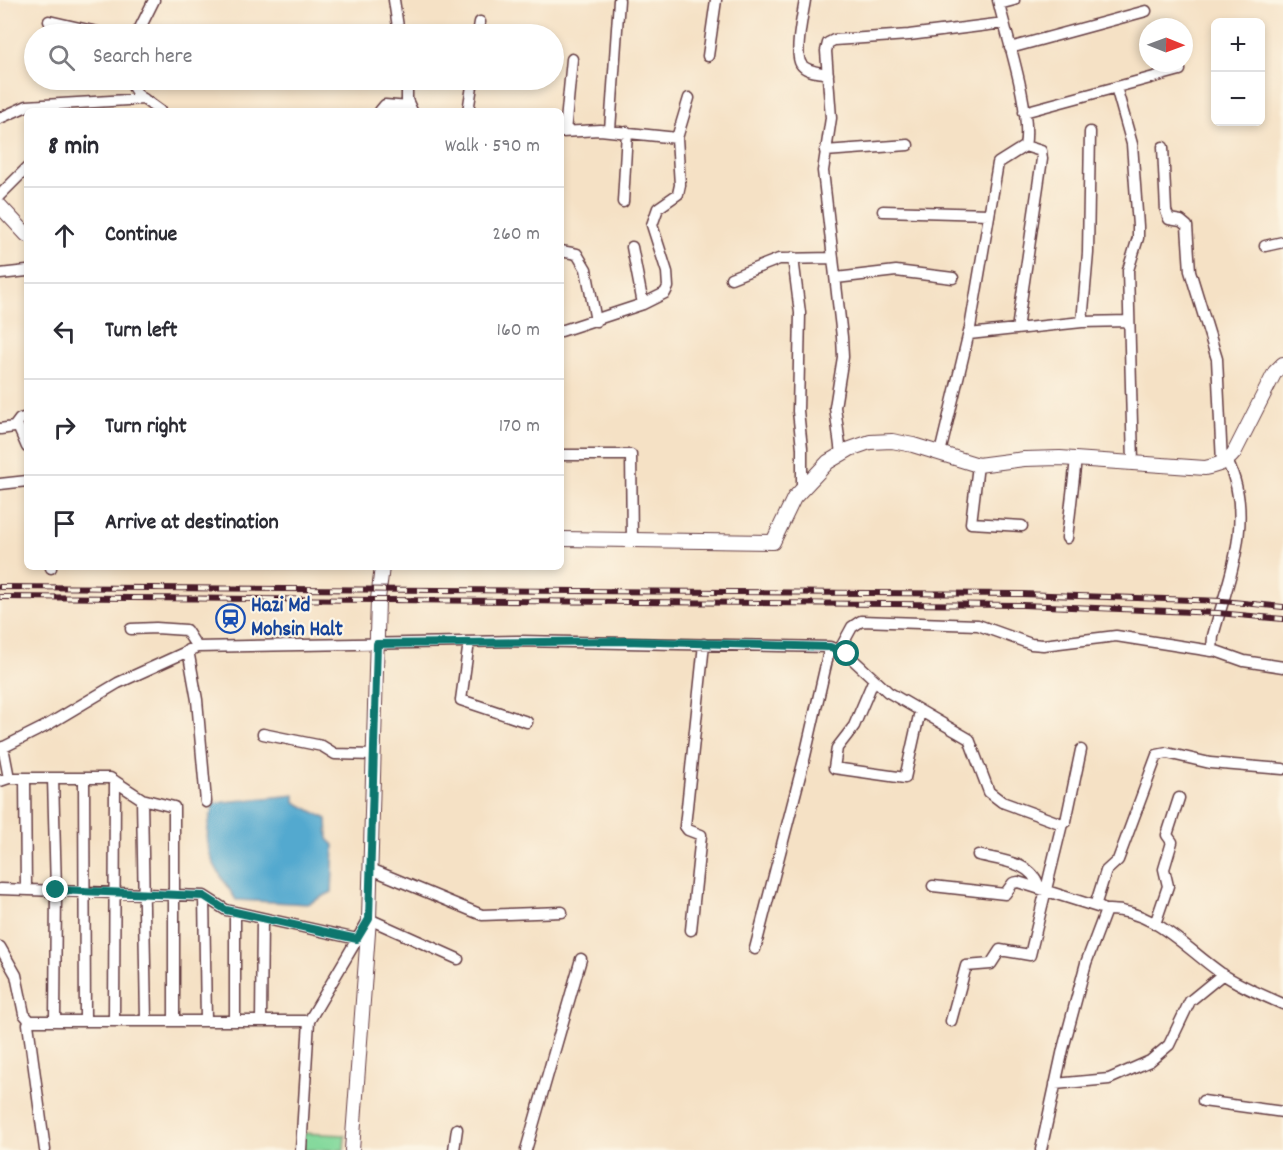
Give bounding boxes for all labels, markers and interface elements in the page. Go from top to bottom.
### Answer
north arrow [1139,18,1193,72]
map controls [1211,18,1265,126]
button: + [1211,18,1265,72]
search box [24,24,564,90]
icon: search [45,41,78,74]
text: Search here [93,42,192,73]
button: − [1211,72,1265,126]
text: 8 min [48,129,99,166]
text: Walk · 590 m [445,133,540,161]
icon: ahead [48,219,81,252]
text: Continue [105,220,177,251]
text: 260 m [492,221,540,249]
icon: left [48,315,81,348]
text: Turn left [105,316,177,347]
text: 160 m [497,317,540,345]
icon: right [48,411,81,444]
text: Turn right [105,412,187,443]
text: 170 m [499,413,540,441]
icon: arrive [48,507,81,540]
text: Arrive at destination [105,508,279,539]
place label: Hazi Md Mohsin Halt [251,592,343,646]
station icon: Hazi Md Mohsin Halt [214,603,246,635]
route start [833,640,859,666]
route end [42,876,68,902]

